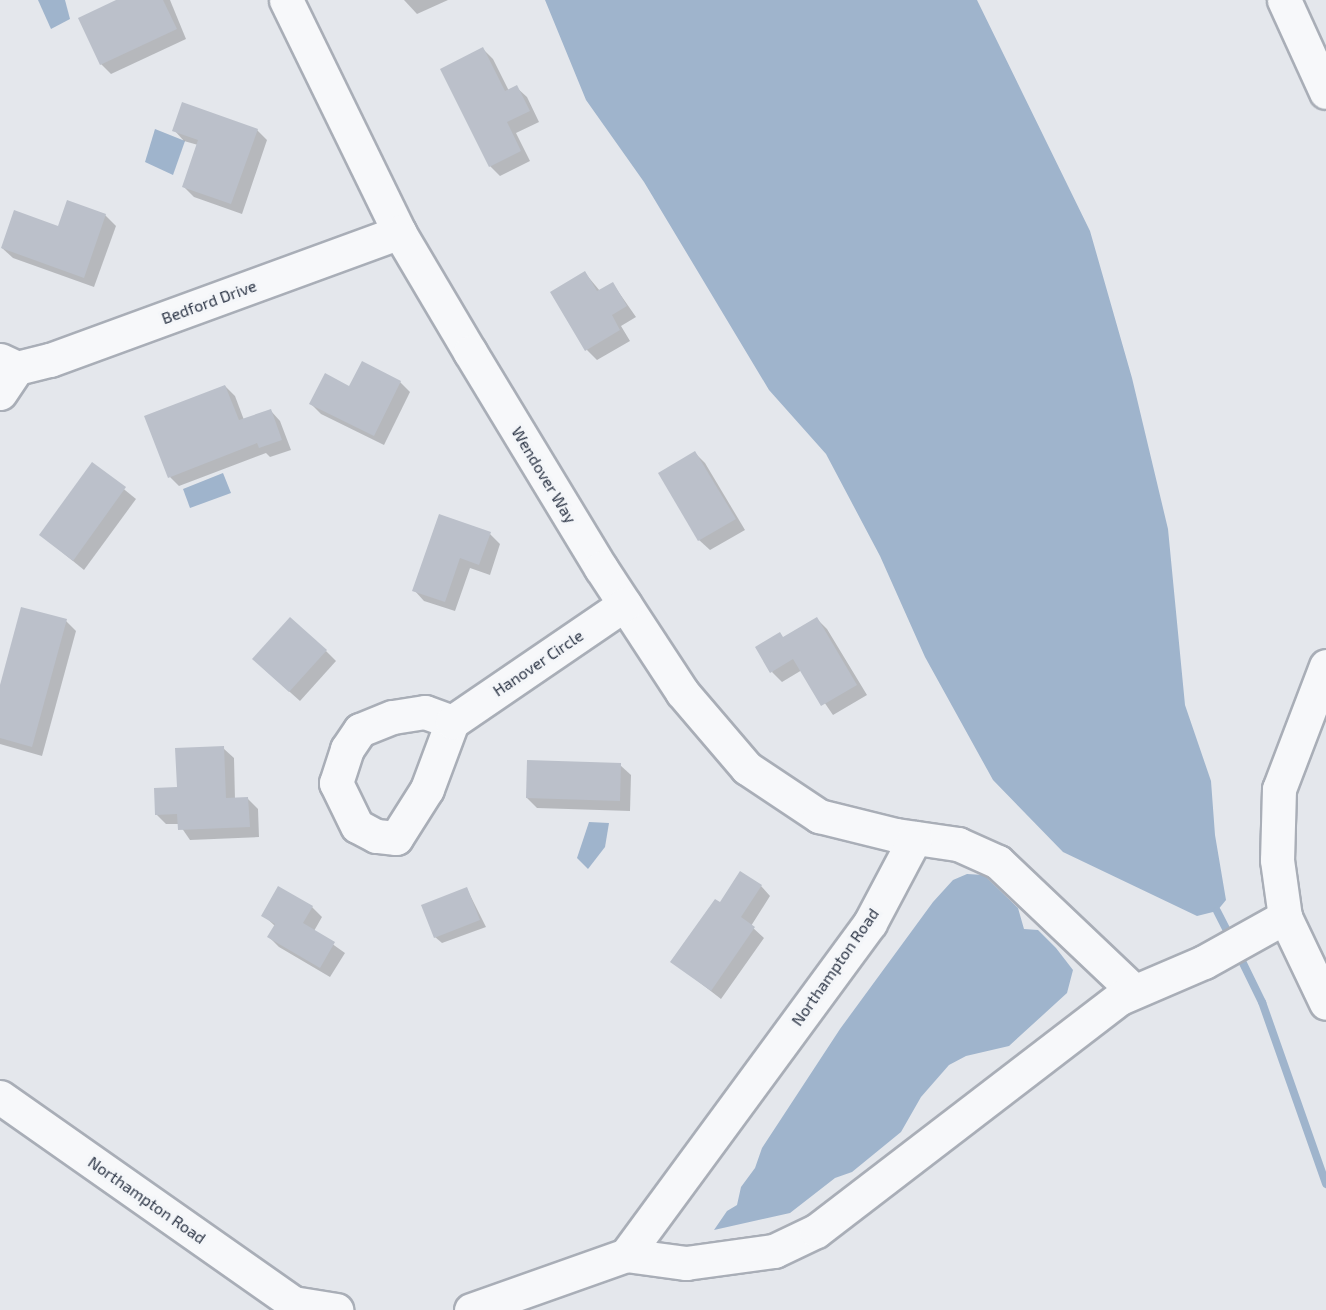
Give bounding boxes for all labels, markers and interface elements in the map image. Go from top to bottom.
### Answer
street label: Bedford Drive [159,276,259,328]
street label: Wendover Way [507,423,581,527]
street label: Hanover Circle [489,626,587,700]
street label: Northampton Road [787,905,883,1029]
street label: Northampton Road [85,1152,209,1248]

